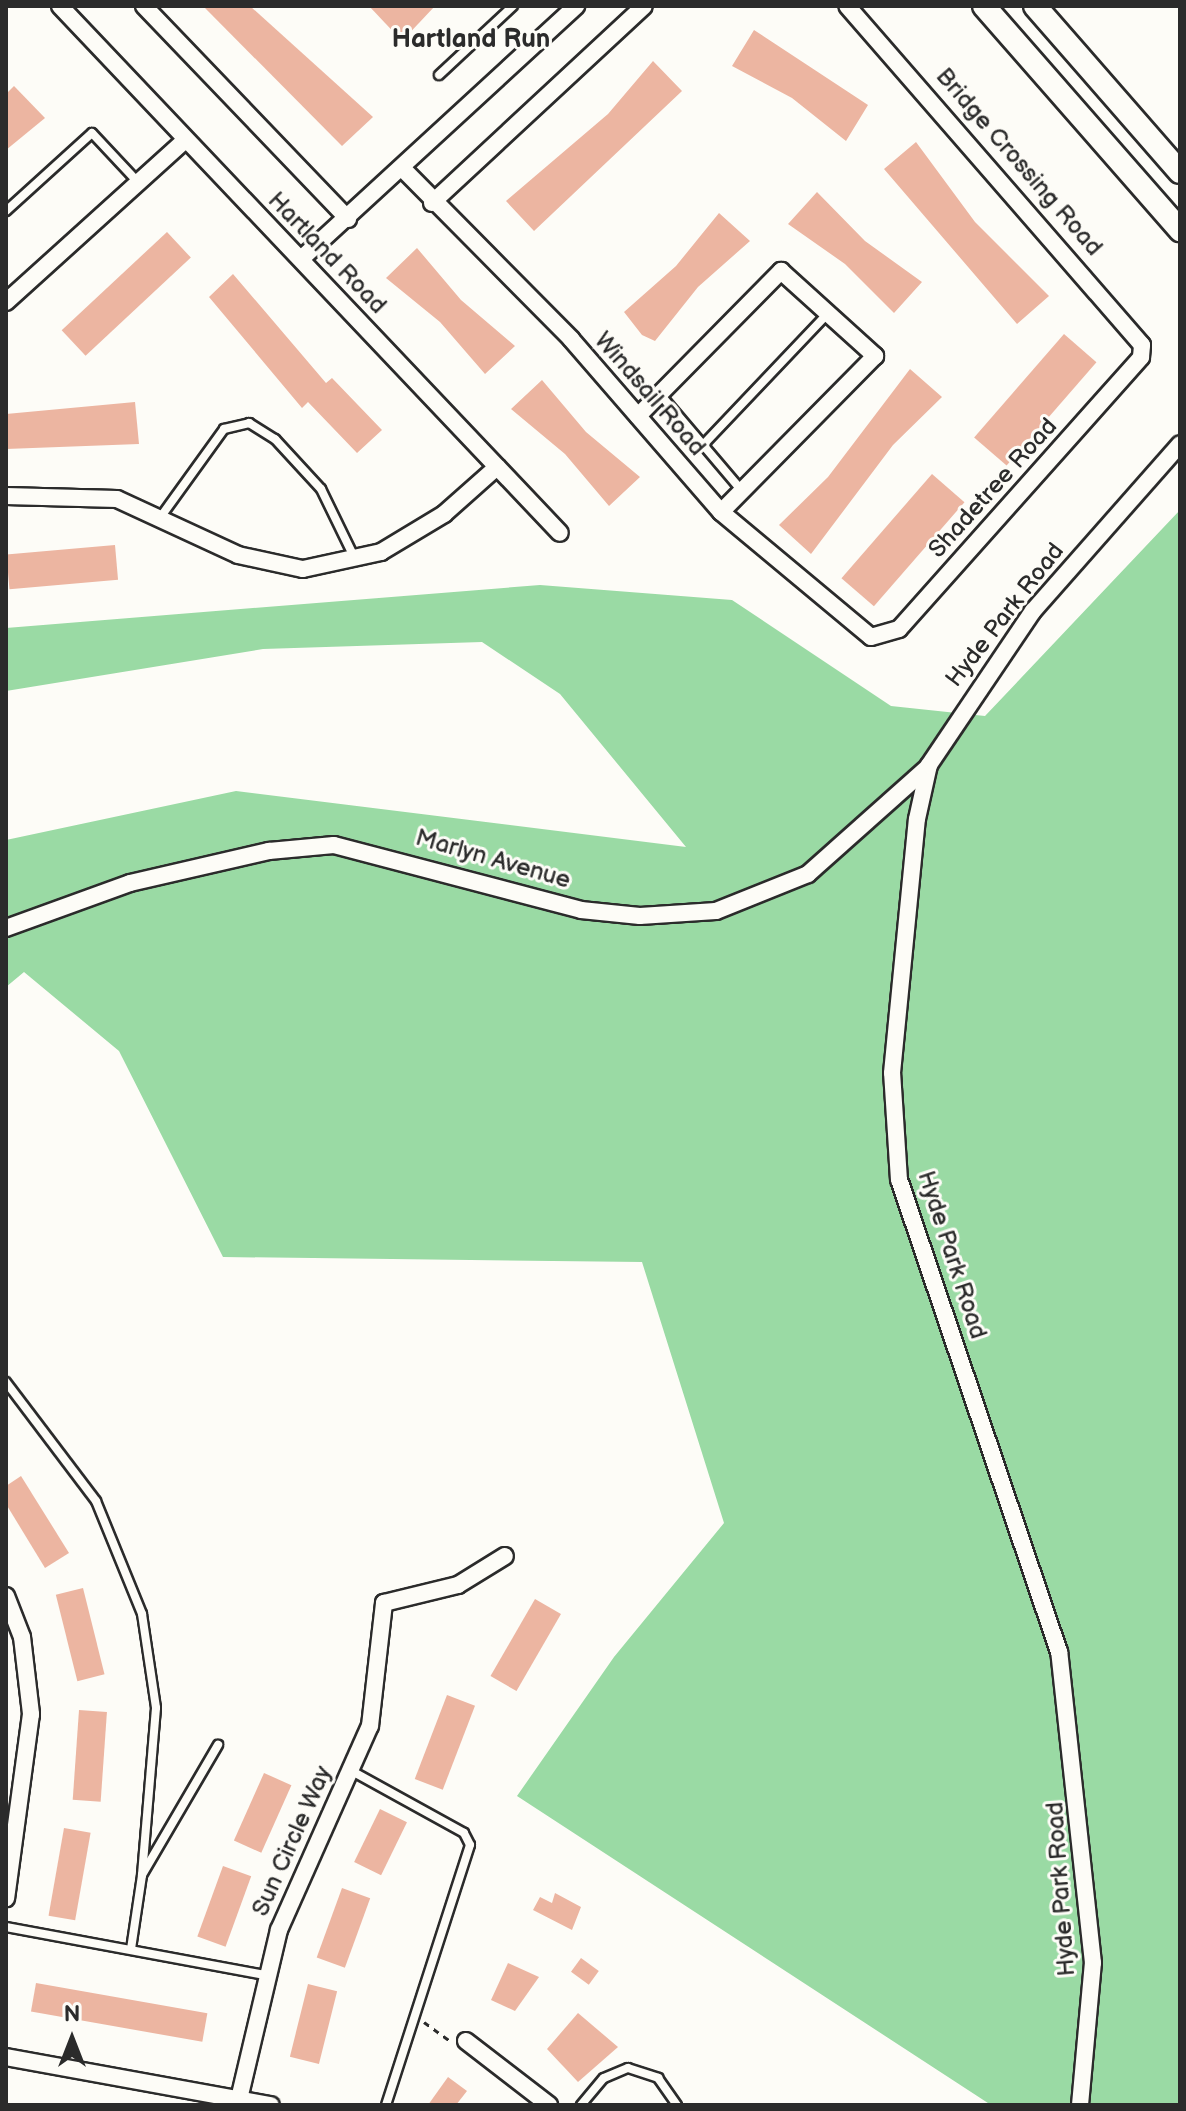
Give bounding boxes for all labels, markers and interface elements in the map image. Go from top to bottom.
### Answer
district label: Hartland Run [392,24,550,56]
street label: Bridge Crossing Road [930,62,1108,262]
street label: Hartland Road [262,186,392,320]
street label: Windsail Road [588,326,712,462]
street label: Shadetree Road [923,412,1063,564]
street label: Hyde Park Road [940,537,1070,693]
street label: Marlyn Avenue [412,823,574,895]
street label: Hyde Park Road [911,1167,993,1343]
street label: Sun Circle Way [246,1761,338,1921]
street label: Hyde Park Road [1041,1801,1081,1977]
north arrow [32,1999,112,2079]
text: N [64,2001,80,2028]

